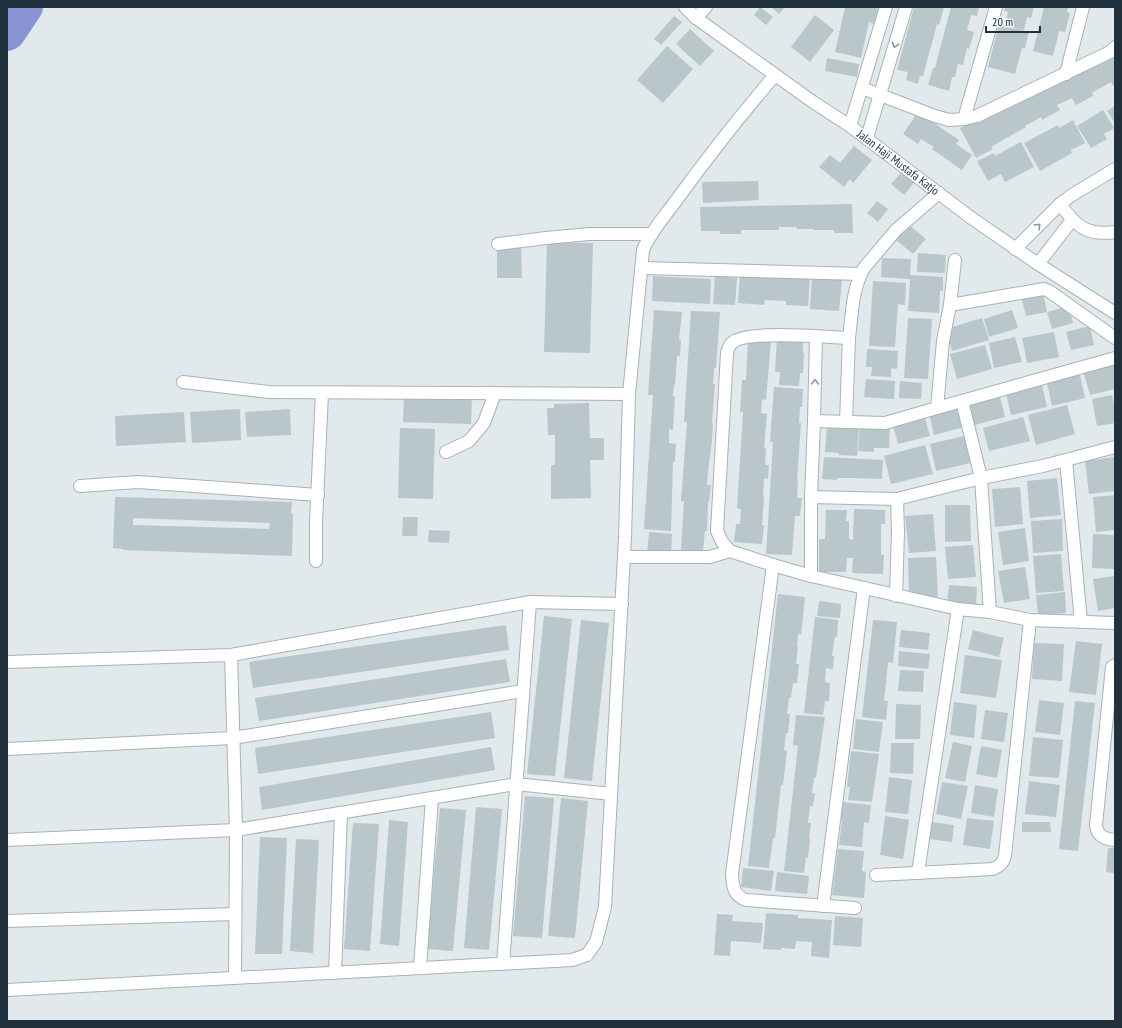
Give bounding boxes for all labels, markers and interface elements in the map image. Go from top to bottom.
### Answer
scale bar [986,8,1040,34]
text: 20 m [992,14,1013,29]
one-way arrow [891,41,900,48]
street label: Jalan Haji Mustafa Katjo [853,125,942,198]
one-way arrow [1033,223,1041,231]
one-way arrow [810,379,819,385]

